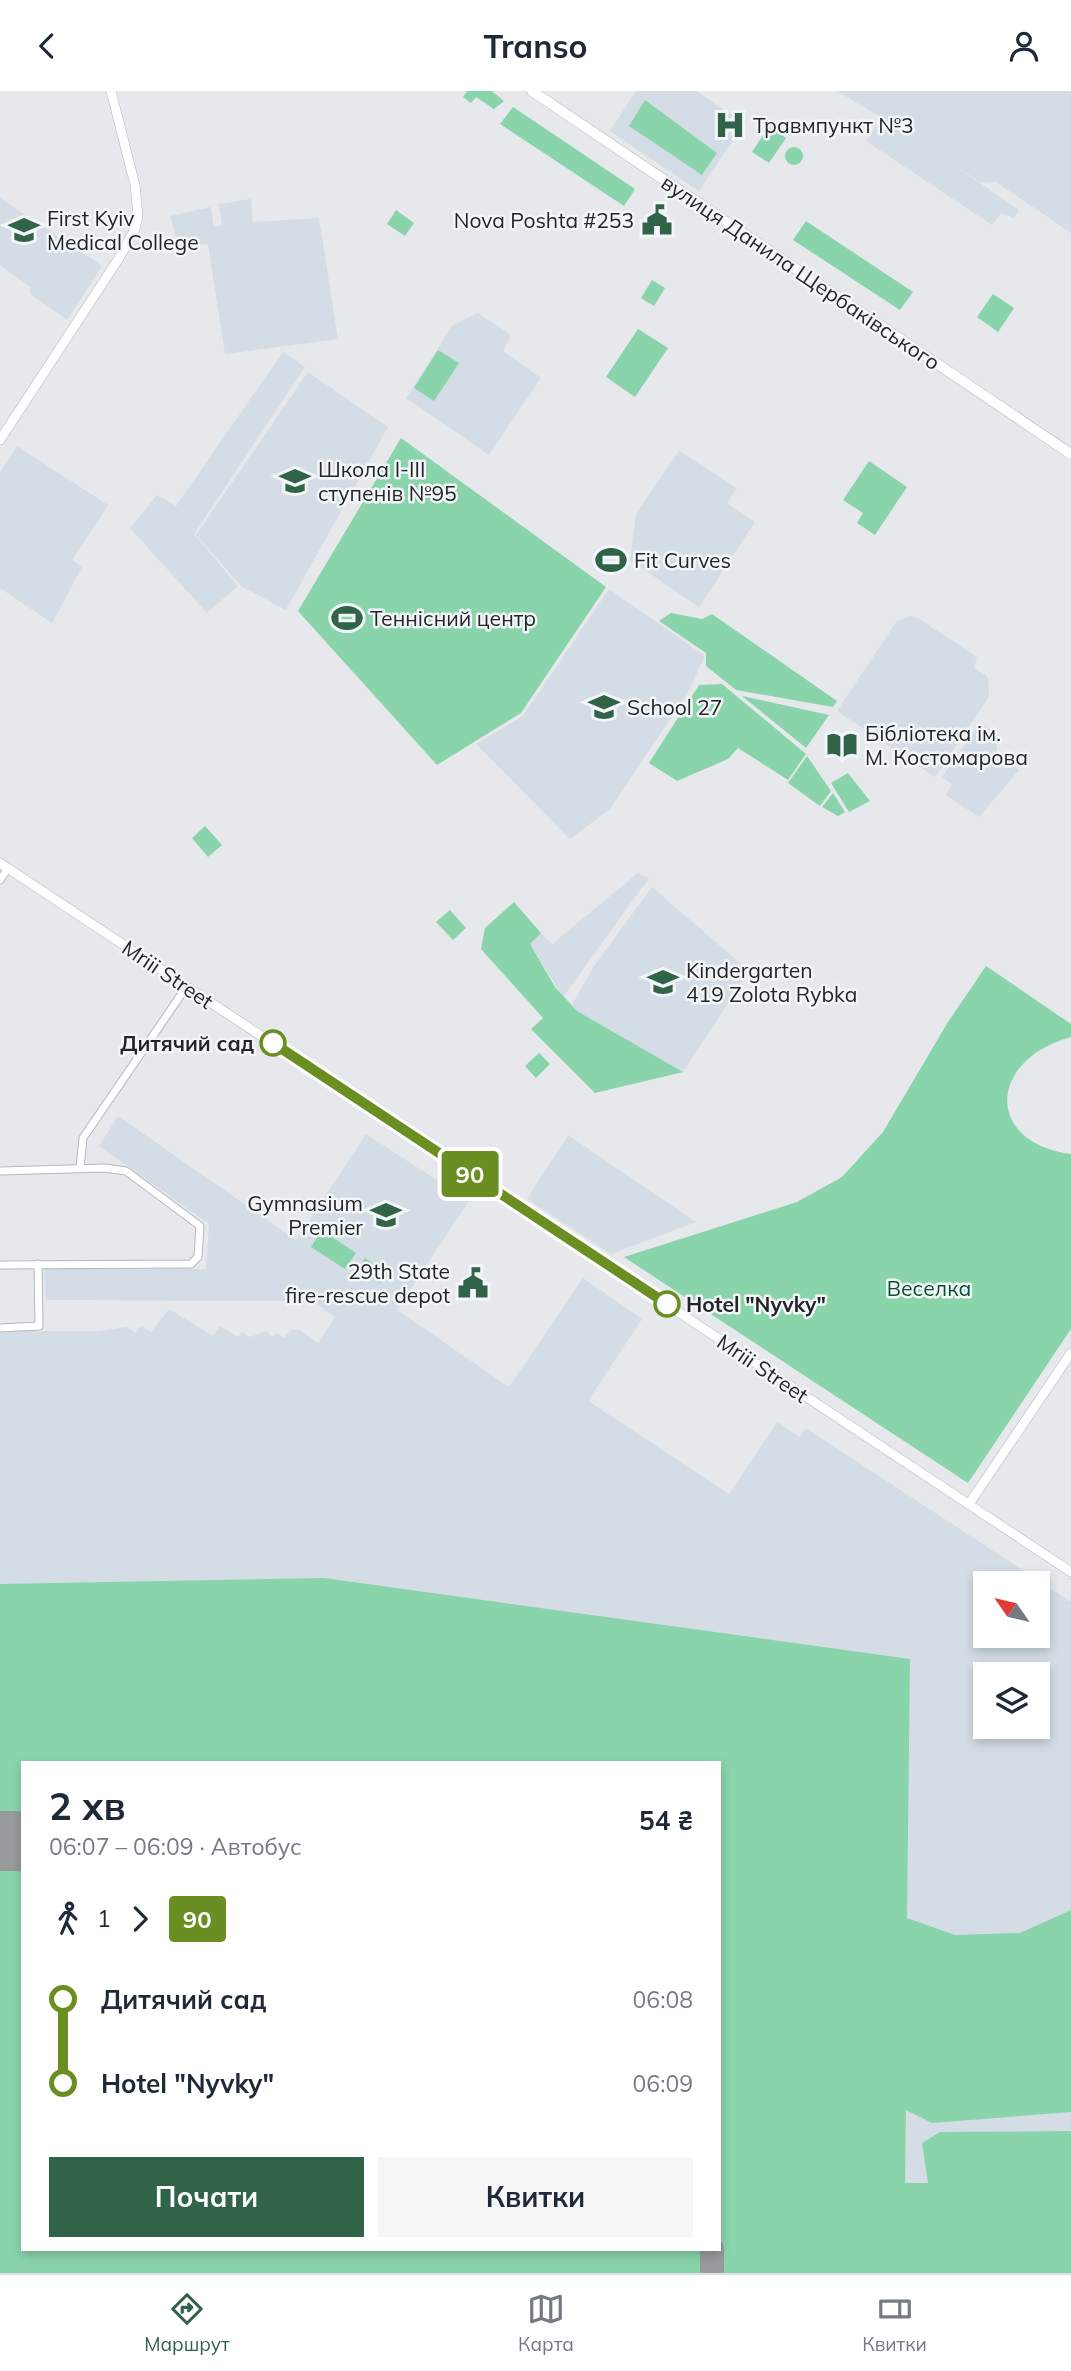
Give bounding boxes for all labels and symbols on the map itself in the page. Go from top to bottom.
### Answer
hospital icon: Травмпункт №3 [713,108,747,142]
place label: Травмпункт №3 [753,112,914,138]
street label: вулиця Данила Щербаківського [657,169,945,375]
public building icon: Nova Poshta #253 [640,203,674,237]
place label: First Kyiv Medical College [47,205,199,255]
place label: Nova Poshta #253 [454,207,634,233]
school or university icon: First Kyiv Medical College [7,213,41,247]
place label: Школа І-ІІІ ступенів №95 [318,456,457,506]
school or university icon: Школа І-ІІІ ступенів №95 [278,464,312,498]
sports icon: Fit Curves [594,543,628,577]
place label: Fit Curves [634,547,731,573]
sports icon: Теннісний центр [330,601,364,635]
place label: Теннісний центр [370,605,536,631]
school or university icon: School 27 [587,690,621,724]
place label: School 27 [627,694,722,720]
place label: Бібліотека ім. М. Костомарова [865,720,1028,770]
library icon: Бібліотека ім. М. Костомарова [825,728,859,762]
street label: Mriii Street [118,934,218,1014]
place label: Kindergarten 419 Zolota Rybka [686,957,857,1007]
school or university icon: Kindergarten 419 Zolota Rybka [646,965,680,999]
place label: Дитячий сад [120,1030,254,1056]
marker: Дитячий сад [260,1030,286,1056]
line badge: 90 [438,1151,502,1197]
place label: Gymnasium Premier [247,1190,363,1240]
school or university icon: Gymnasium Premier [369,1198,403,1232]
place label: 29th State fire-rescue depot [285,1258,450,1308]
public building icon: 29th State fire-rescue depot [456,1266,490,1300]
park label: Веселка [887,1275,971,1301]
marker: Hotel "Nyvky" [654,1291,680,1317]
place label: Hotel "Nyvky" [686,1291,826,1317]
street label: Mriii Street [713,1328,813,1408]
north arrow [973,1571,1050,1649]

